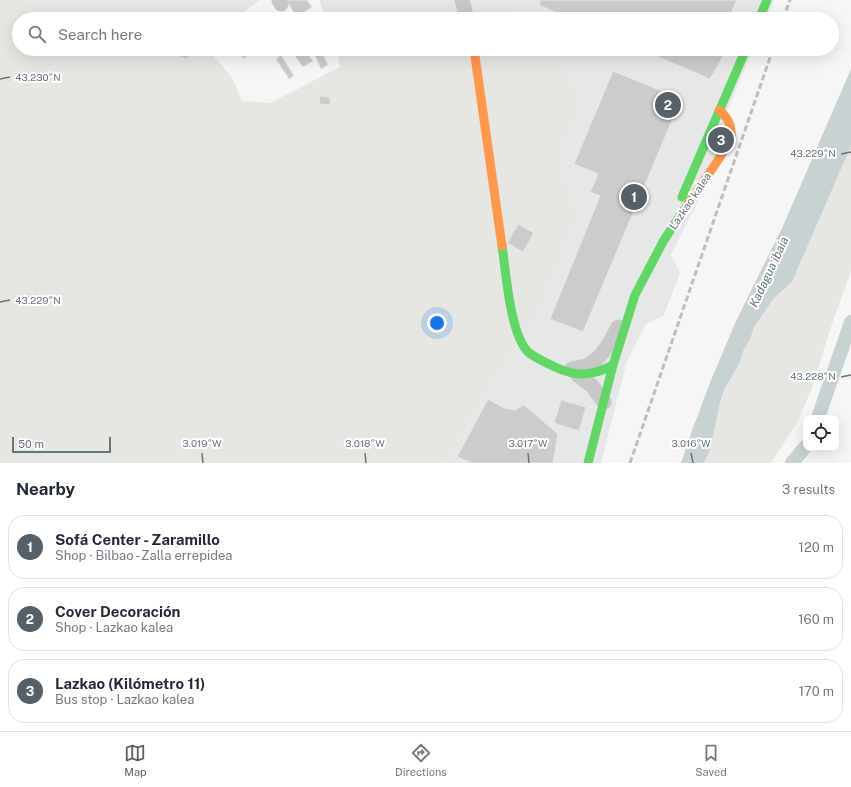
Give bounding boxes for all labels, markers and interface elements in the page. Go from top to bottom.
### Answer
search box [12,12,839,56]
icon: search [26,23,48,45]
text: Search here [58,26,142,43]
text: 43.230°N [15,71,61,83]
pin: 2 [655,90,681,120]
pin: 3 [708,125,734,155]
text: 43.229°N [790,147,836,159]
street label: Lazkao kalea [667,170,713,232]
pin: 1 [621,182,647,212]
water label: Kadagua ibaia [747,235,791,309]
text: 43.229°N [15,294,61,306]
your location [427,313,447,333]
text: 43.228°N [790,370,836,382]
map controls [803,415,839,451]
button: locate [803,415,839,451]
scale bar [12,435,111,454]
text: 3.019°W [182,437,222,449]
text: 3.018°W [345,437,385,449]
text: 3.017°W [509,437,548,449]
text: 3.016°W [671,437,711,449]
text: 50 m [18,438,44,450]
text: Nearby [16,479,75,499]
text: 3 results [782,482,835,497]
text: Sofá Center - Zaramillo [55,531,220,548]
text: 1 [27,540,33,555]
text: 120 m [799,540,834,555]
text: Shop · Bilbao - Zalla errepidea [55,548,232,563]
text: Cover Decoración [55,603,180,620]
text: 2 [26,612,34,627]
text: 160 m [798,612,834,627]
text: Shop · Lazkao kalea [55,620,173,635]
text: Lazkao (Kilómetro 11) [55,675,205,692]
text: 3 [26,684,34,699]
text: 170 m [799,684,834,699]
text: Bus stop · Lazkao kalea [55,692,194,707]
tab: Map [124,742,147,778]
tab: Directions [395,742,447,778]
tab: Saved [695,742,727,778]

